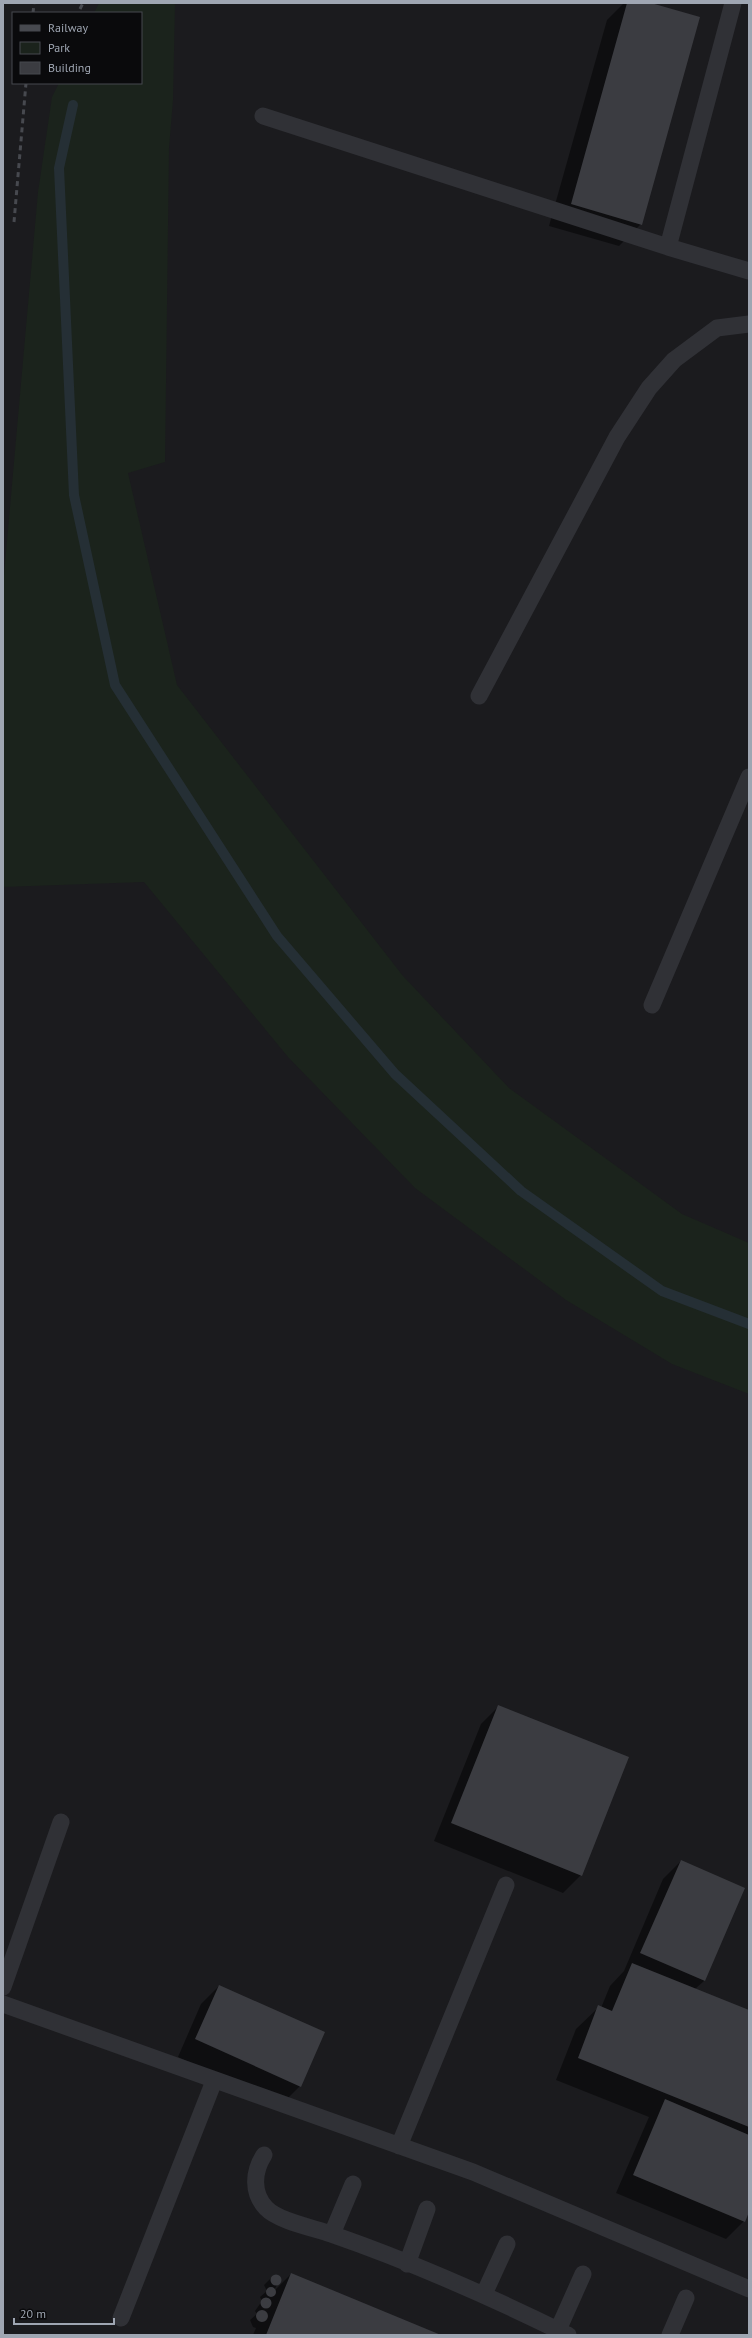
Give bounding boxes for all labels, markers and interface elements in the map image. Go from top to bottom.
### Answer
legend [12,12,142,84]
text: Railway [48,20,88,35]
text: Park [48,40,70,55]
text: Building [48,60,91,75]
scale bar [14,2300,114,2326]
text: 20 m [20,2306,46,2321]

